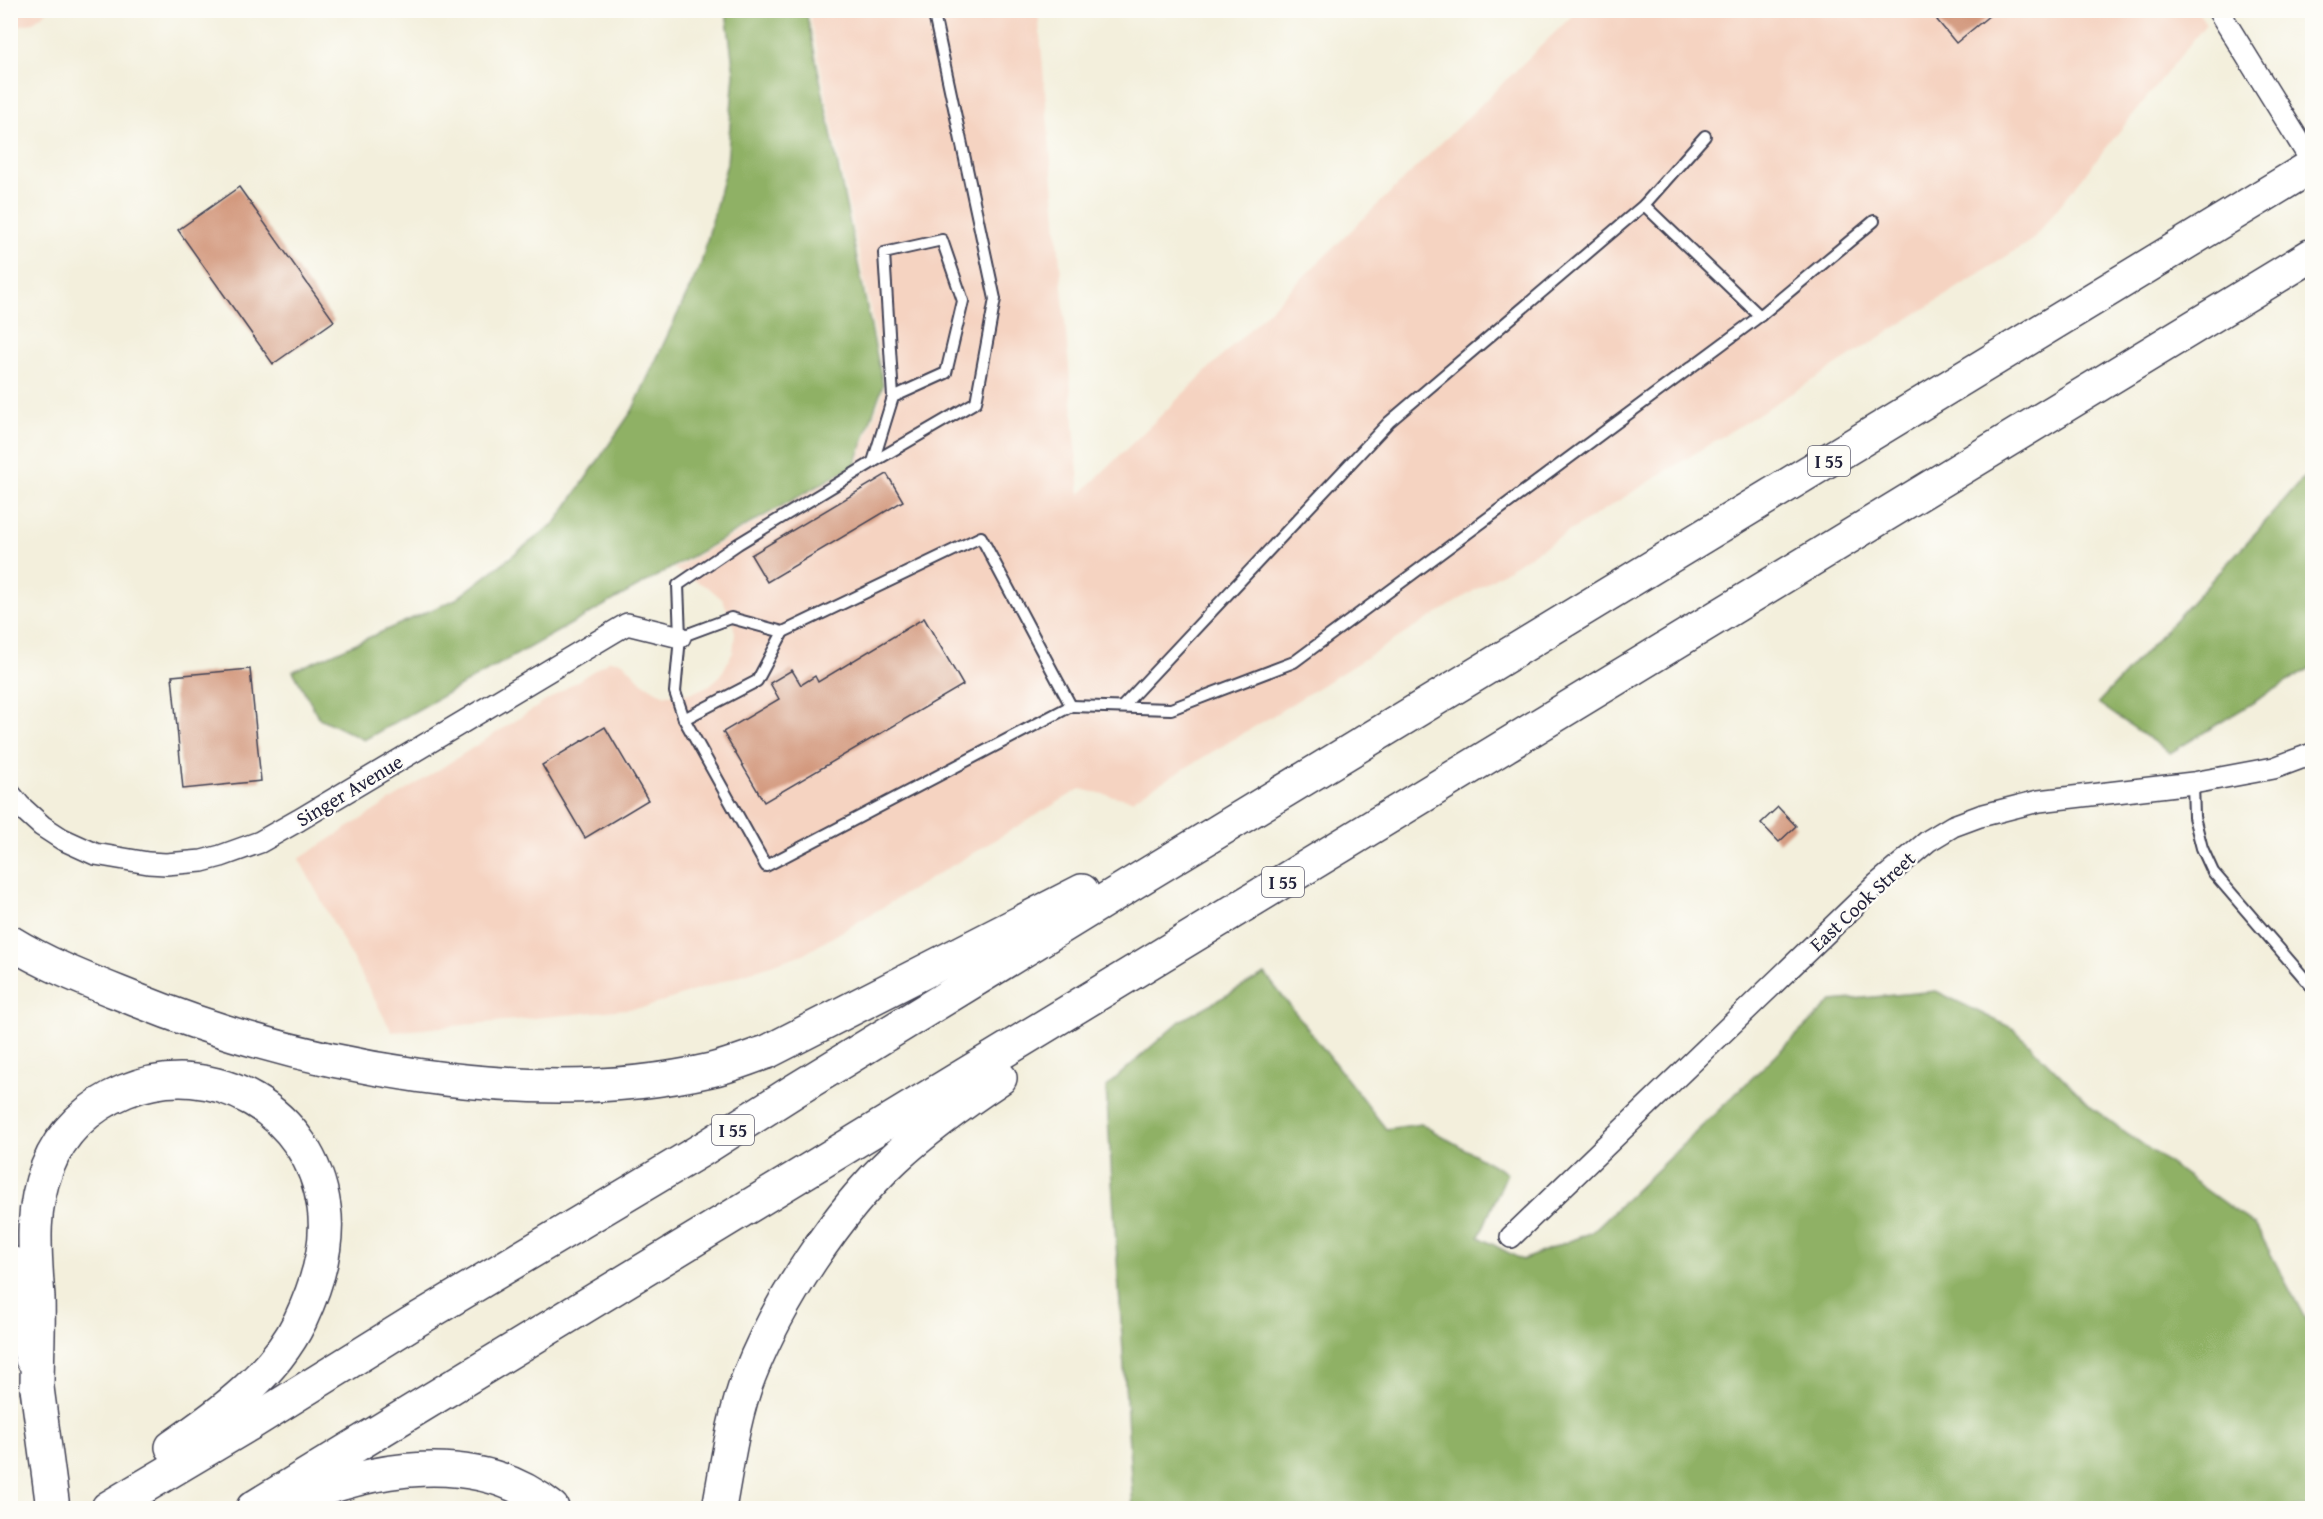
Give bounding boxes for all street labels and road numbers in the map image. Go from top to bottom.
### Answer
road number: I 55 [1808,446,1850,476]
street label: Singer Avenue [290,747,408,833]
street label: East Cook Street [1803,844,1921,958]
road number: I 55 [1262,867,1304,897]
road number: I 55 [712,1115,754,1145]

